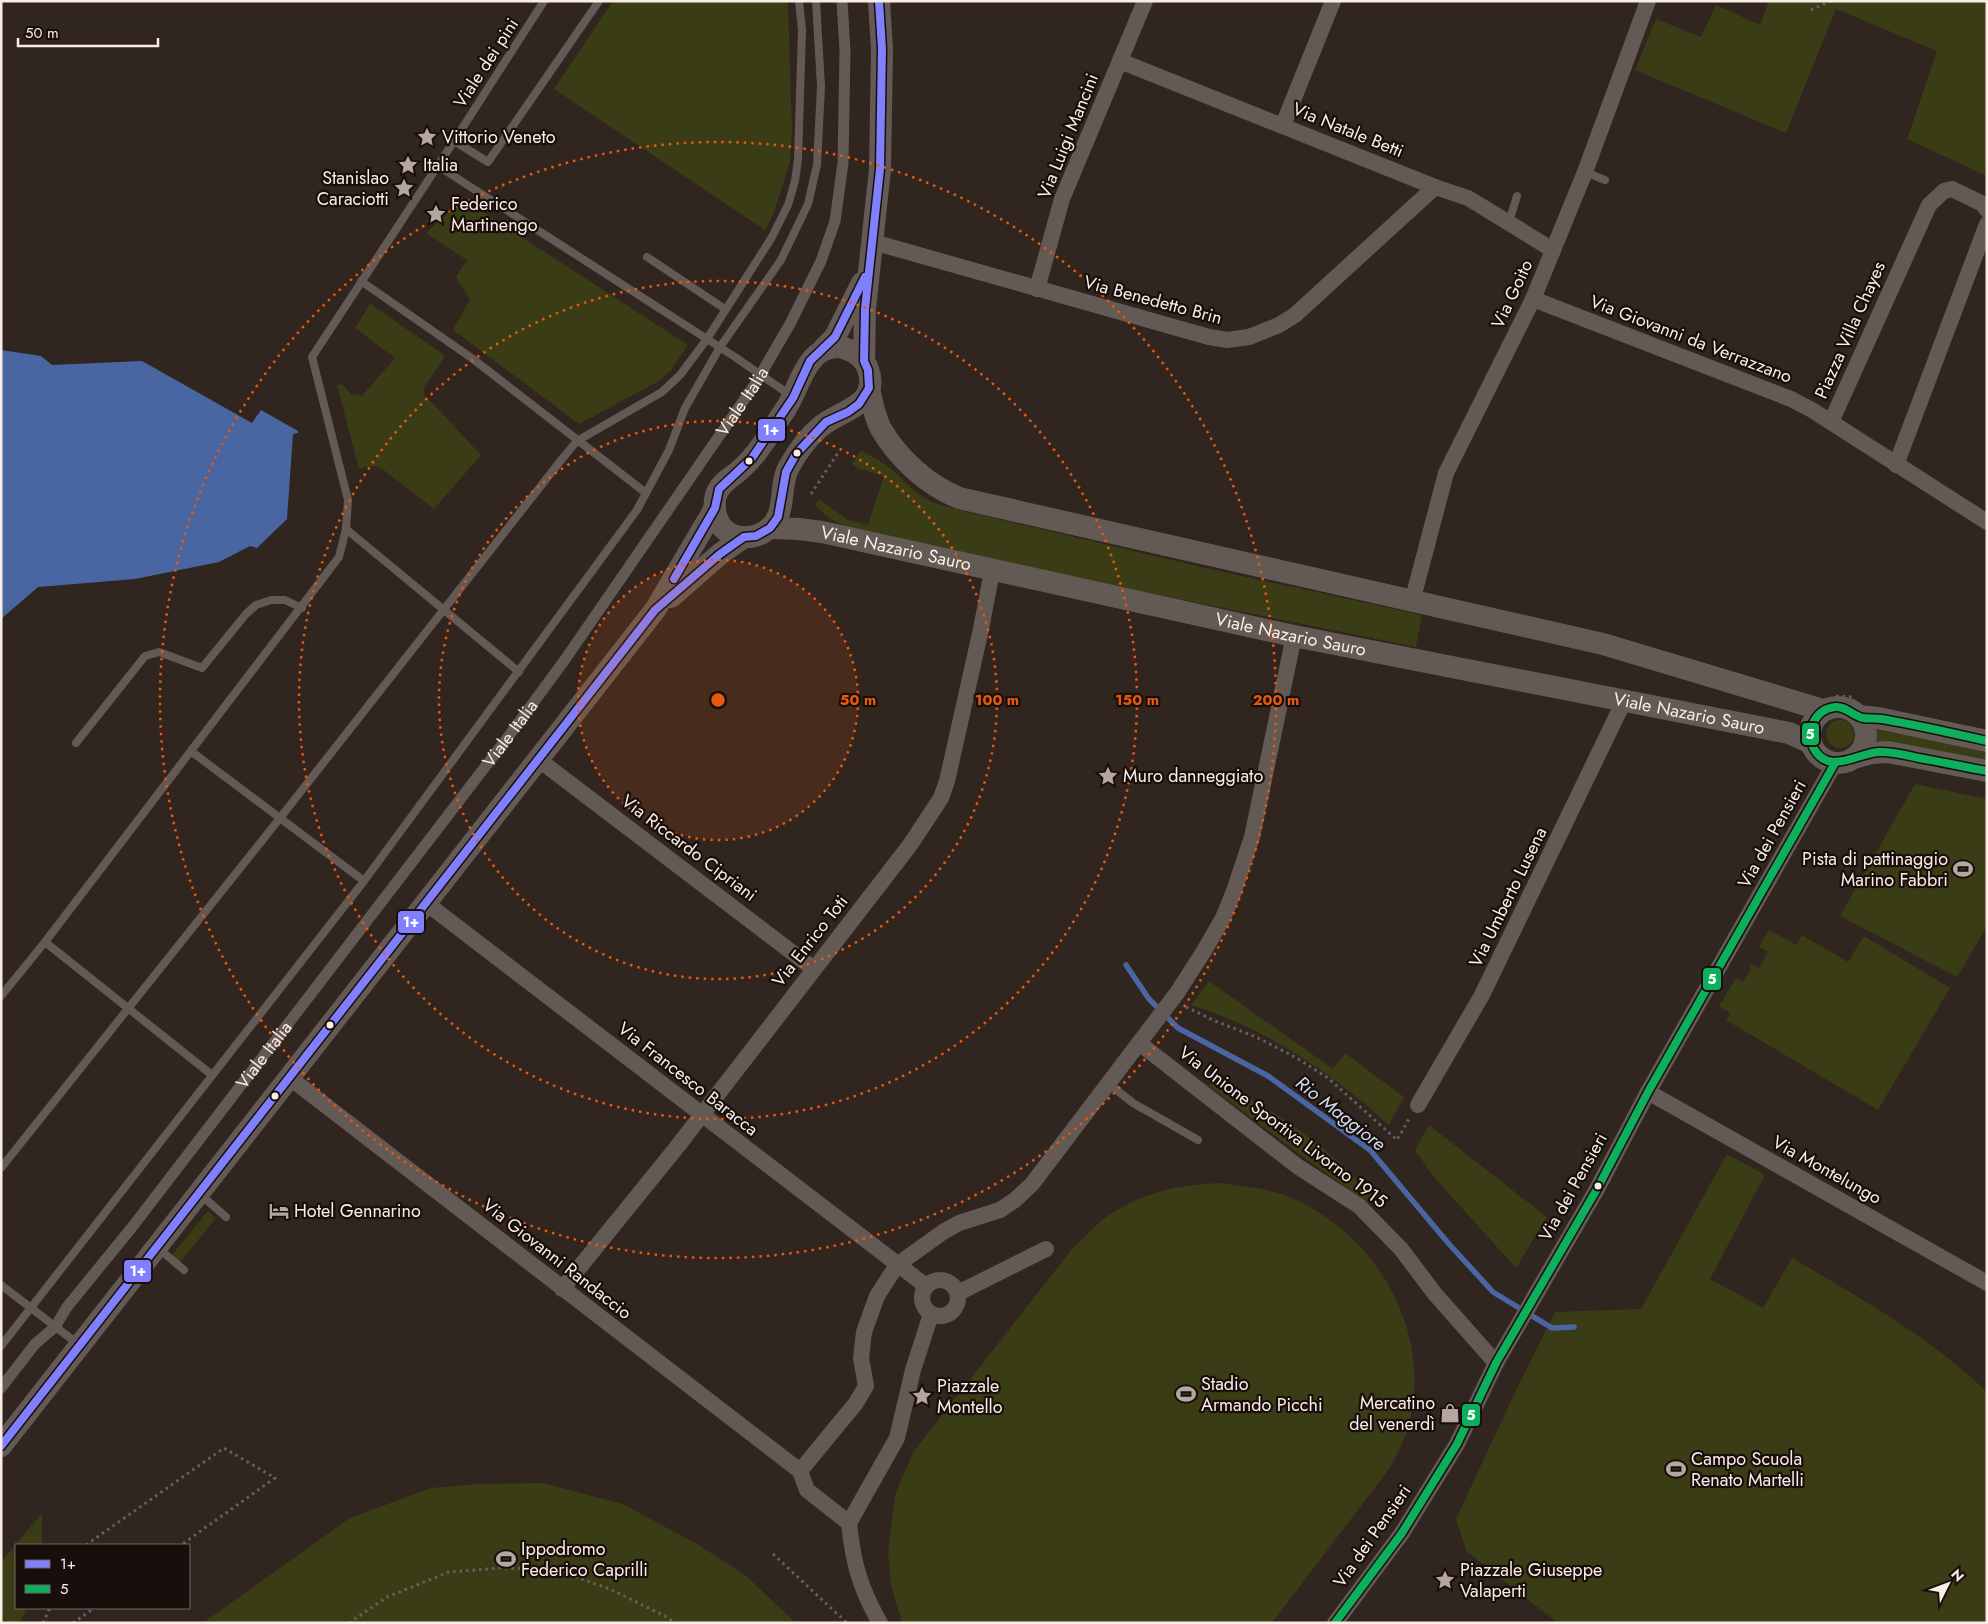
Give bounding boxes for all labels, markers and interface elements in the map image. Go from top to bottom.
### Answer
street label: Viale dei pini [447,13,525,113]
scale bar [18,15,158,47]
text: 50 m [25,22,59,44]
street label: Via Luigi Mancini [1031,70,1105,202]
street label: Via Natale Betti [1289,96,1407,164]
place label: Vittorio Veneto [442,124,556,150]
place icon: Vittorio Veneto [416,126,438,148]
place label: Italia [423,152,458,178]
place icon: Italia [397,154,419,176]
place label: Stanislao Caraciotti [317,165,389,212]
place icon: Stanislao Caraciotti [393,177,415,199]
place label: Federico Martinengo [451,191,538,238]
place icon: Federico Martinengo [425,203,447,225]
street label: Via Goito [1485,255,1539,333]
street label: Piazza Villa Chayes [1808,257,1892,403]
street label: Via Benedetto Brin [1081,269,1225,331]
street label: Via Giovanni da Verrazzano [1586,288,1796,390]
street label: Viale Italia [710,362,775,442]
line badge: 1+ [757,418,786,442]
text: 1+ [763,420,779,440]
unlabelled marker [792,448,802,458]
unlabelled marker [744,456,754,466]
street label: Viale Nazario Sauro [818,519,974,578]
street label: Viale Nazario Sauro [1213,606,1369,663]
street label: Viale Nazario Sauro [1611,686,1767,741]
text: 50 m [840,689,876,711]
text: 100 m [975,689,1019,711]
text: 150 m [1115,689,1159,711]
text: 200 m [1253,689,1299,711]
centre of rings [709,691,727,709]
street label: Viale Italia [476,694,544,773]
line badge: 5 [1801,722,1820,746]
text: 5 [1805,724,1815,744]
place label: Muro danneggiato [1123,763,1263,789]
place icon: Muro danneggiato [1097,765,1119,787]
street label: Via dei Pensieri [1731,775,1813,893]
street label: Via Riccardo Cipriani [616,788,762,908]
street label: Via Umberto Lusena [1463,823,1553,971]
place label: Pista di pattinaggio Marino Fabbri [1802,846,1948,893]
sports icon: Pista di pattinaggio Marino Fabbri [1952,858,1974,880]
street label: Via Enrico Toti [766,890,854,992]
line badge: 1+ [397,910,425,934]
text: 1+ [403,912,419,932]
line badge: 5 [1702,967,1722,991]
text: 5 [1707,969,1717,989]
street label: Viale Italia [230,1016,298,1094]
street label: Via Francesco Baracca [612,1016,764,1142]
unlabelled marker [325,1020,335,1030]
street label: Via Unione Sportiva Livorno 1915 [1173,1040,1393,1214]
water label: Rio Maggiore [1290,1070,1392,1158]
unlabelled marker [270,1091,280,1101]
street label: Via dei Pensieri [1532,1128,1614,1246]
street label: Via Montelungo [1768,1129,1886,1211]
unlabelled marker [1593,1181,1603,1191]
street label: Via Giovanni Randaccio [477,1192,637,1326]
place label: Hotel Gennarino [294,1198,421,1224]
hotel icon: Hotel Gennarino [268,1200,290,1222]
line badge: 1+ [123,1259,152,1283]
text: 1+ [130,1261,146,1281]
place label: Stadio Armando Picchi [1201,1371,1323,1418]
place label: Piazzale Montello [937,1373,1003,1420]
sports icon: Stadio Armando Picchi [1175,1383,1197,1405]
place icon: Piazzale Montello [911,1385,933,1407]
place label: Mercatino del venerdì [1349,1390,1435,1437]
shop icon: Mercatino del venerdì [1439,1402,1461,1424]
line badge: 5 [1461,1403,1481,1427]
text: 5 [1466,1405,1476,1425]
place label: Campo Scuola Renato Martelli [1691,1446,1804,1493]
sports icon: Campo Scuola Renato Martelli [1665,1458,1687,1480]
street label: Via dei Pensieri [1327,1479,1417,1593]
place label: Ippodromo Federico Caprilli [521,1536,648,1583]
legend [15,1544,190,1609]
sports icon: Ippodromo Federico Caprilli [495,1548,517,1570]
text: 1+ [60,1553,76,1575]
place label: Piazzale Giuseppe Valaperti [1460,1557,1602,1604]
north arrow [1923,1559,1973,1609]
text: N [1947,1564,1969,1586]
place icon: Piazzale Giuseppe Valaperti [1434,1569,1456,1591]
text: 5 [60,1578,68,1600]

